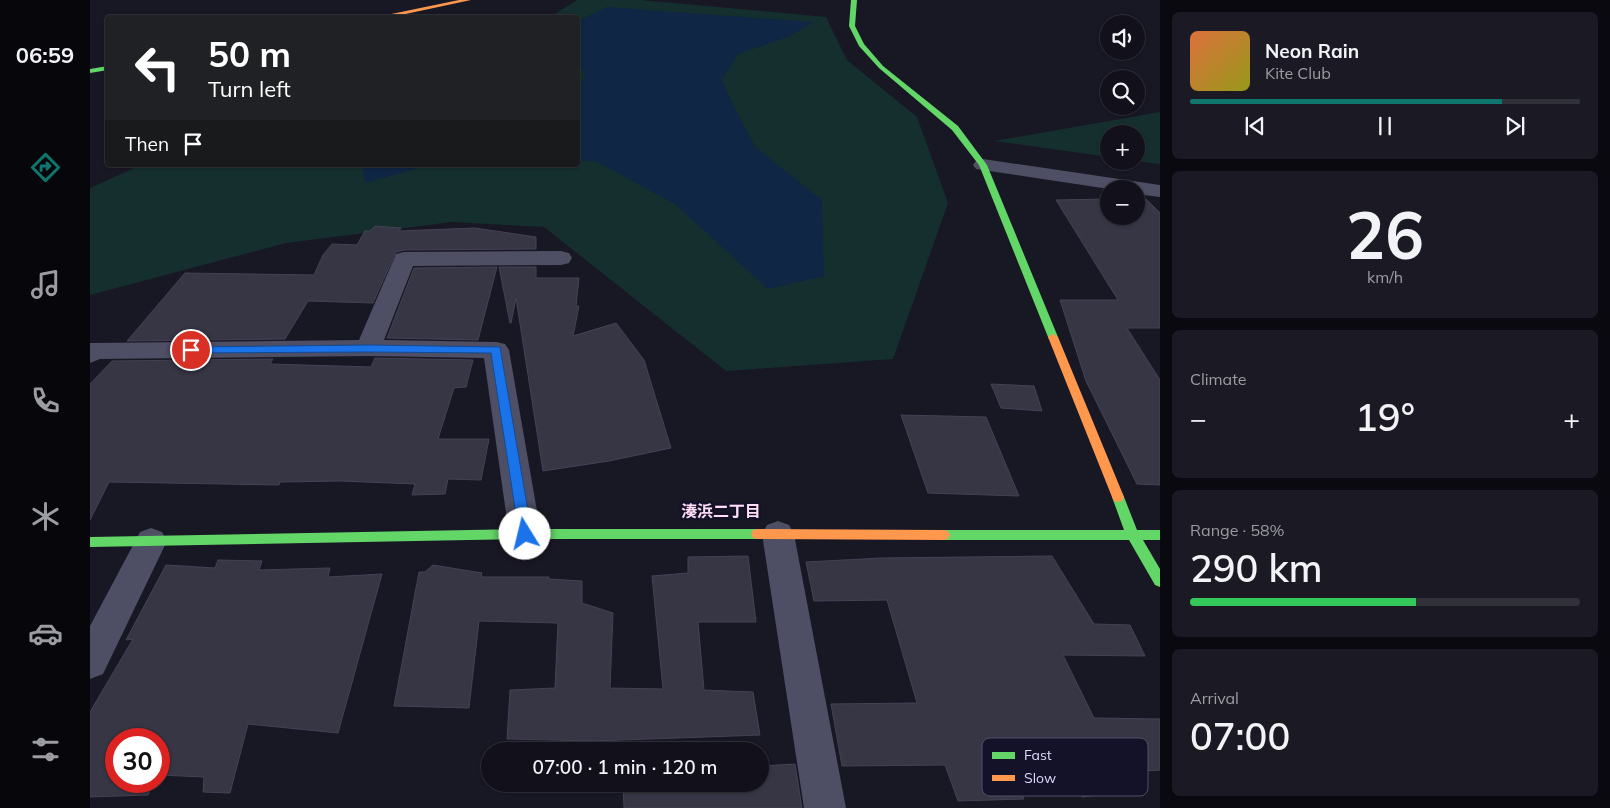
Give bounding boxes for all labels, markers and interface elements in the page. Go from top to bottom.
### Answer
map controls [1100,15,1145,225]
button: sound [1100,15,1145,60]
text: 50 m [208,32,291,76]
icon: left [125,35,190,100]
text: Neon Rain [1265,39,1359,63]
text: 06:59 [16,41,74,69]
text: Kite Club [1265,63,1331,83]
button: search [1100,70,1145,115]
text: Turn left [208,75,291,103]
icon: previous [1241,112,1269,140]
icon: pause [1371,112,1399,140]
icon: next [1501,112,1529,140]
button: + [1100,125,1145,170]
icon: arrive [179,130,207,158]
text: Then [125,132,169,156]
icon: directions [28,150,63,185]
button: − [1100,180,1145,225]
text: 26 [1346,194,1424,275]
icon: music [28,267,63,302]
text: km/h [1367,267,1403,287]
pin [170,329,212,371]
icon: arrive [177,336,205,364]
text: Climate [1190,369,1246,389]
icon: phone [28,383,63,418]
text: 19° [1355,393,1415,441]
text: − [1190,401,1207,436]
text: + [1563,401,1580,436]
icon: climate [28,499,63,534]
district label: 湊浜二丁目 [681,501,761,521]
position arrow [498,507,550,559]
text: Range · 58% [1190,520,1285,540]
text: 290 km [1190,544,1323,592]
icon: car [28,616,63,651]
text: Arrival [1190,688,1239,708]
text: 07:00 [1190,712,1290,760]
speed limit sign: 30 [105,728,170,793]
icon: filters [28,732,63,767]
legend [982,738,1148,796]
text: Fast [1024,746,1052,764]
text: 07:00 · 1 min · 120 m [532,755,718,779]
text: Slow [1024,769,1056,787]

